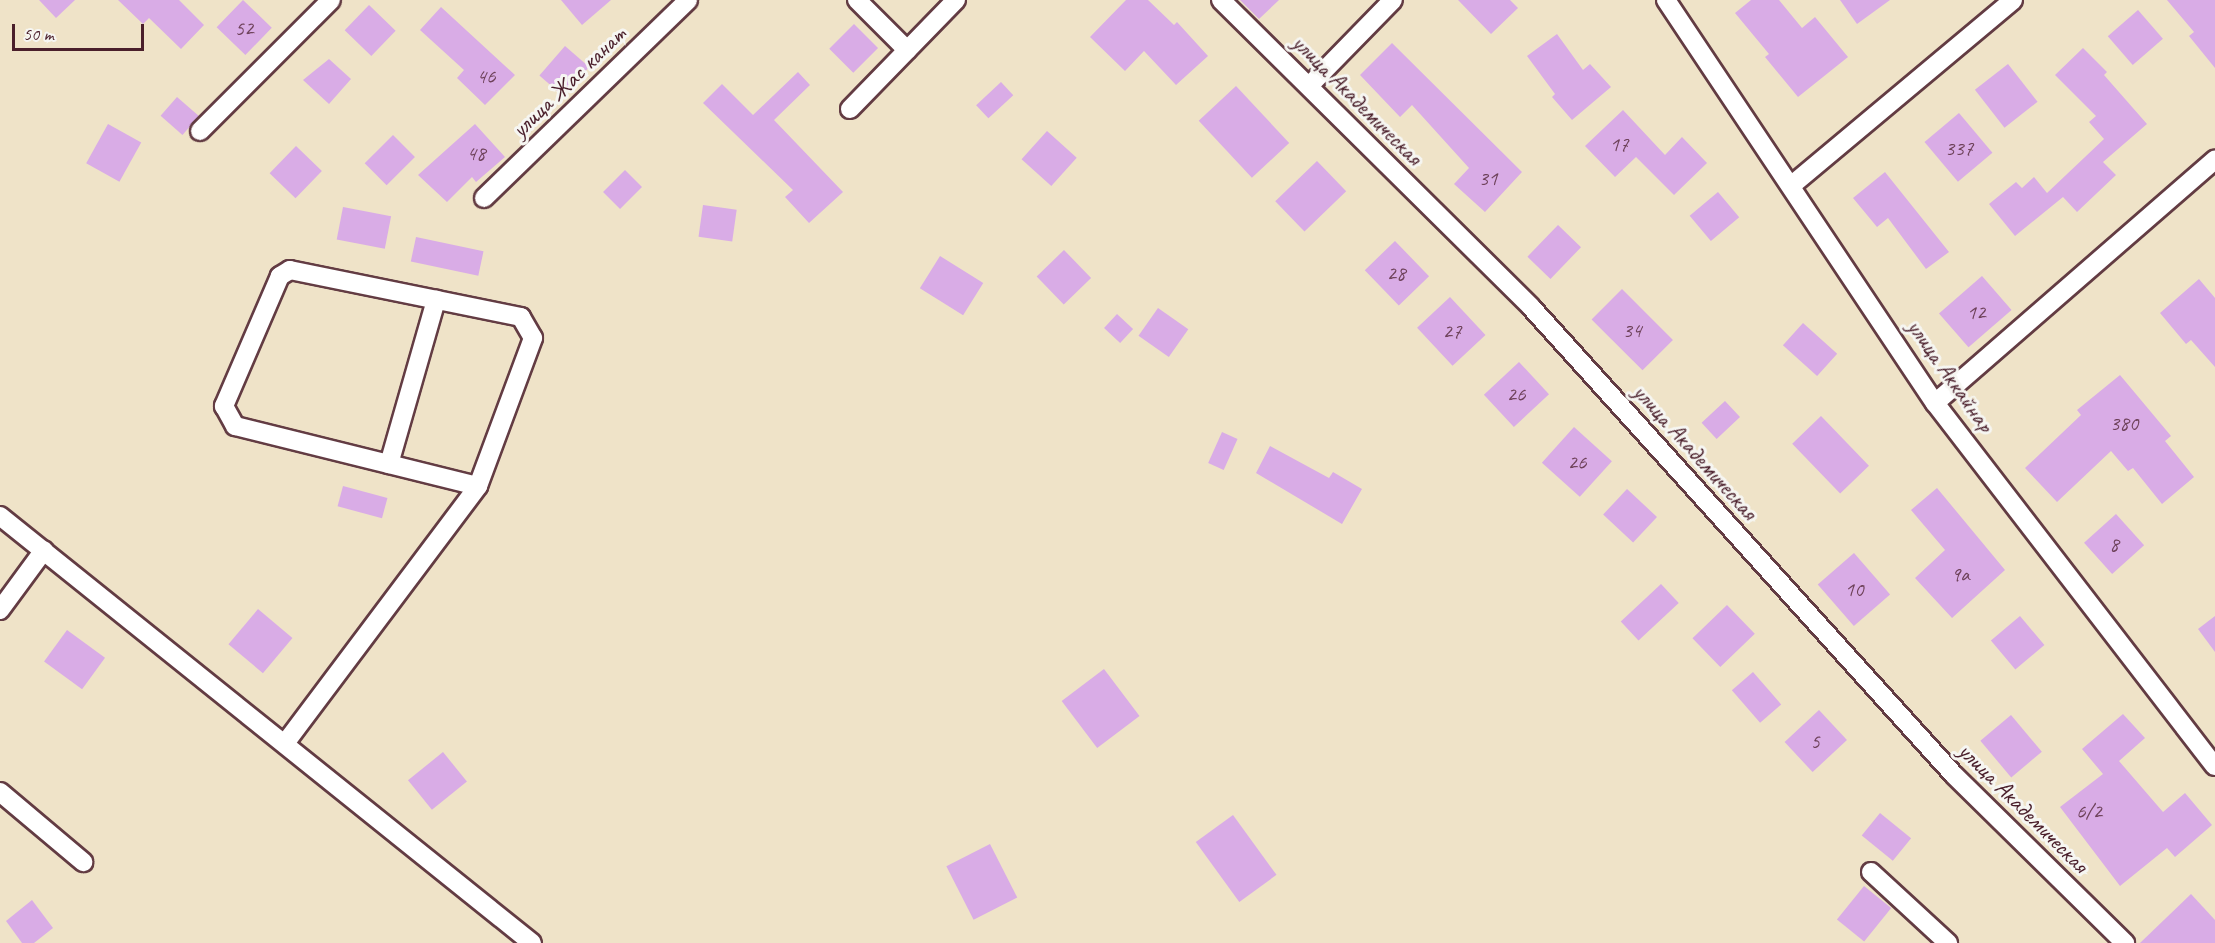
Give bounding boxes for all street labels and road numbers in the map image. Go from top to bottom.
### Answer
street label: улица Жас канат [506,20,632,144]
street label: улица Академическая [1287,30,1427,170]
street label: улица Аккайнар [1901,314,1999,438]
street label: улица Академическая [1627,379,1763,525]
street label: улица Академическая [1953,738,2093,878]

